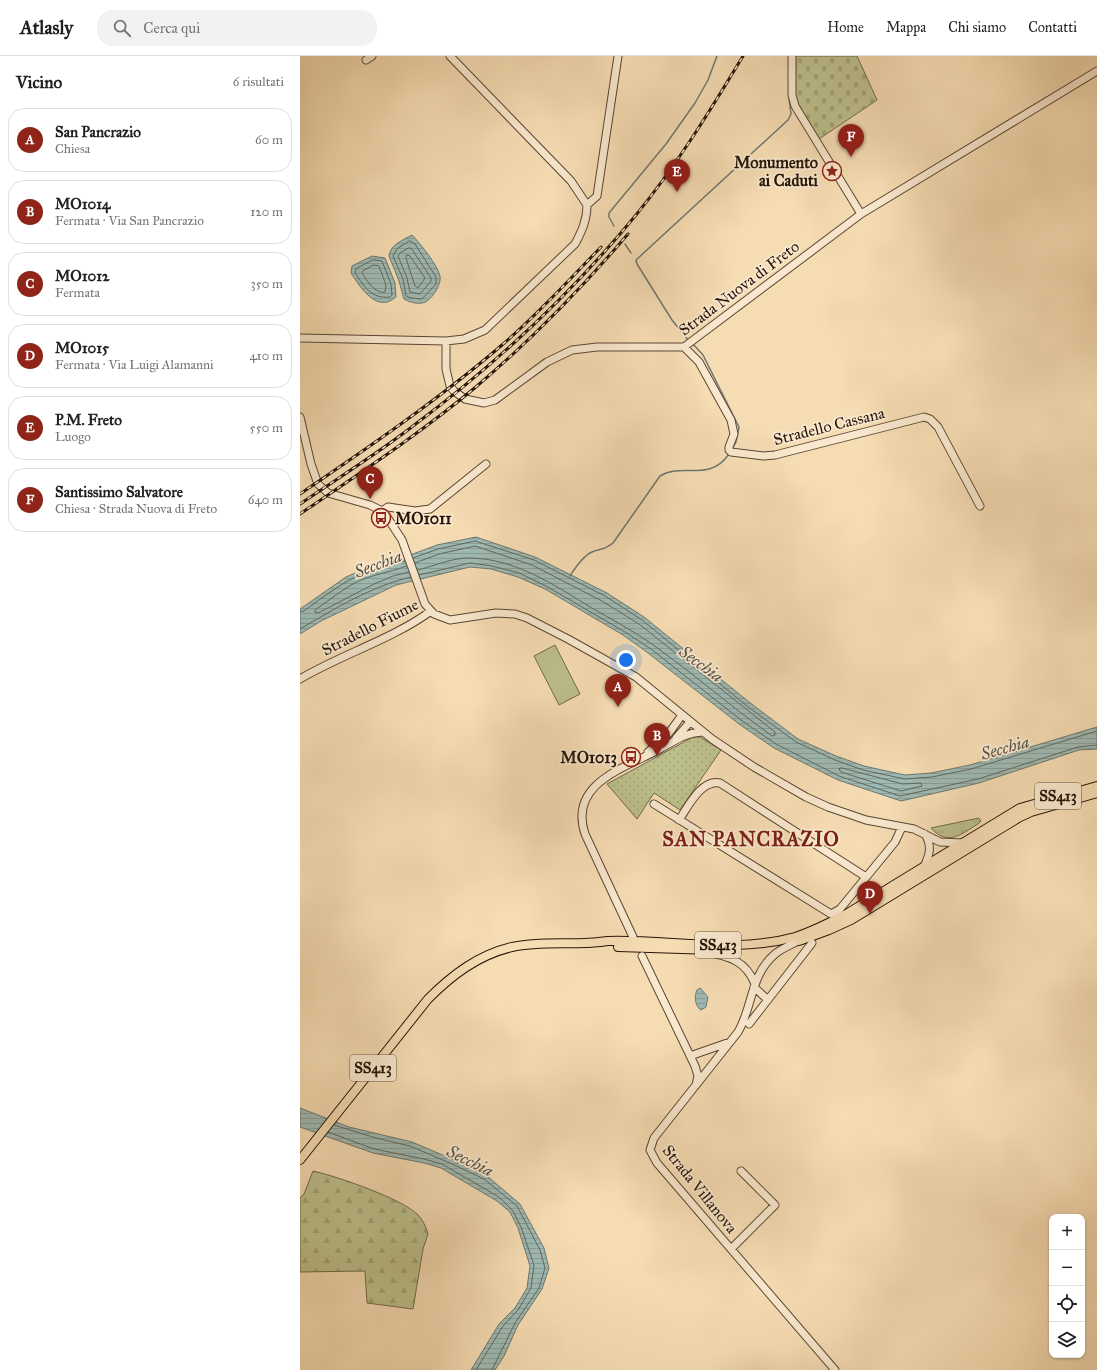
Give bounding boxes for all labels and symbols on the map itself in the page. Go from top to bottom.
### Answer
pin: F [838,124,864,157]
place label: Monumento ai Caduti [734,153,819,190]
pin: E [664,159,690,192]
place icon: Monumento ai Caduti [821,160,843,182]
street label: Strada Nuova di Freto [675,236,803,340]
street label: Stradello Cassana [771,403,887,449]
pin: C [357,466,383,499]
bus stop icon: MO1011 [370,507,392,529]
place label: MO1011 [395,509,452,528]
water label: Secchia [350,545,405,583]
street label: Stradello Fiume [319,594,422,659]
water label: Secchia [674,640,727,687]
your location [616,650,636,670]
pin: A [605,674,631,707]
pin: B [644,723,670,756]
water label: Secchia [977,731,1032,765]
bus stop icon: MO1013 [620,746,642,768]
place label: MO1013 [560,748,617,768]
road number: SS413 [1035,783,1081,809]
district label: SAN PANCRAZIO [662,827,840,851]
pin: D [857,881,883,914]
road number: SS413 [695,932,741,958]
road number: SS413 [350,1055,396,1081]
water label: Secchia [442,1140,497,1181]
street label: Strada Villanova [659,1141,741,1237]

